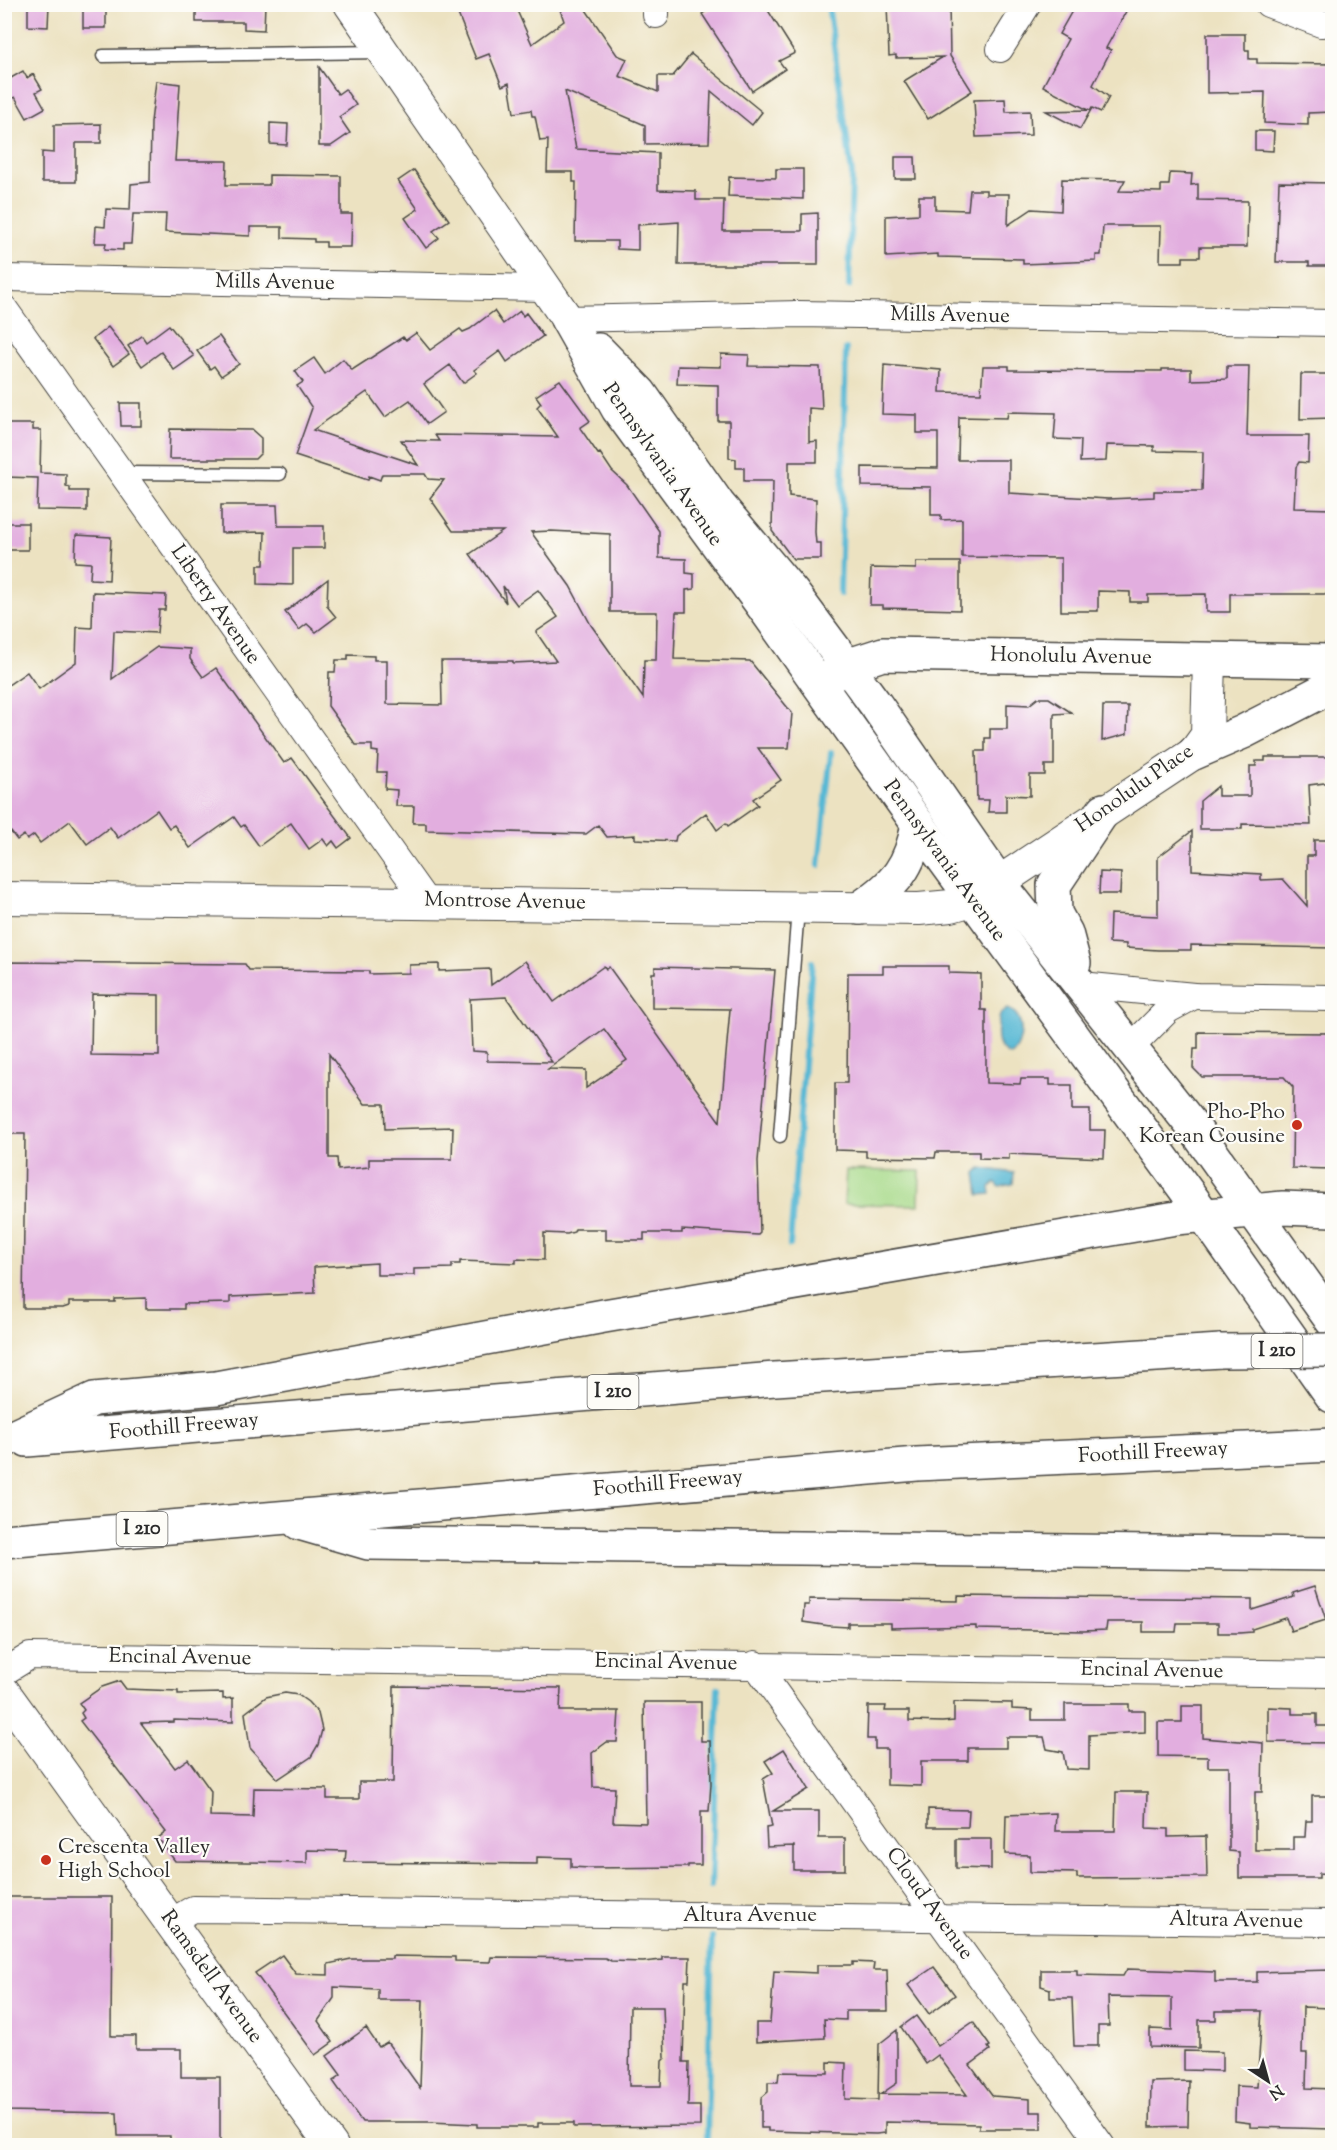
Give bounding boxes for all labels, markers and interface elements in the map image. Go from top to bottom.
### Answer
street label: Mills Avenue [215,267,335,299]
street label: Mills Avenue [890,300,1010,332]
street label: Pennsylvania Avenue [594,377,730,553]
street label: Liberty Avenue [163,539,267,671]
street label: Honolulu Avenue [990,641,1152,673]
street label: Honolulu Place [1070,737,1200,841]
street label: Pennsylvania Avenue [875,774,1013,948]
street label: Montrose Avenue [424,886,586,918]
place label: Pho-Pho Korean Cousine [1139,1098,1285,1152]
marker: Pho-Pho Korean Cousine [1290,1118,1304,1132]
road number: I 210 [1252,1334,1302,1368]
road number: I 210 [588,1375,638,1409]
street label: Foothill Freeway [108,1405,260,1448]
street label: Foothill Freeway [1077,1434,1229,1472]
street label: Foothill Freeway [592,1462,744,1505]
road number: I 210 [116,1512,168,1546]
street label: Encinal Avenue [108,1642,252,1674]
street label: Encinal Avenue [594,1647,738,1679]
street label: Encinal Avenue [1080,1655,1224,1687]
place label: Crescenta Valley High School [58,1833,211,1887]
street label: Cloud Avenue [878,1842,980,1966]
marker: Crescenta Valley High School [39,1853,53,1867]
street label: Altura Avenue [683,1901,817,1931]
street label: Ramsdell Avenue [152,1904,270,2050]
street label: Altura Avenue [1169,1905,1303,1937]
north arrow [1238,2051,1298,2111]
text: N [1263,2078,1287,2104]

